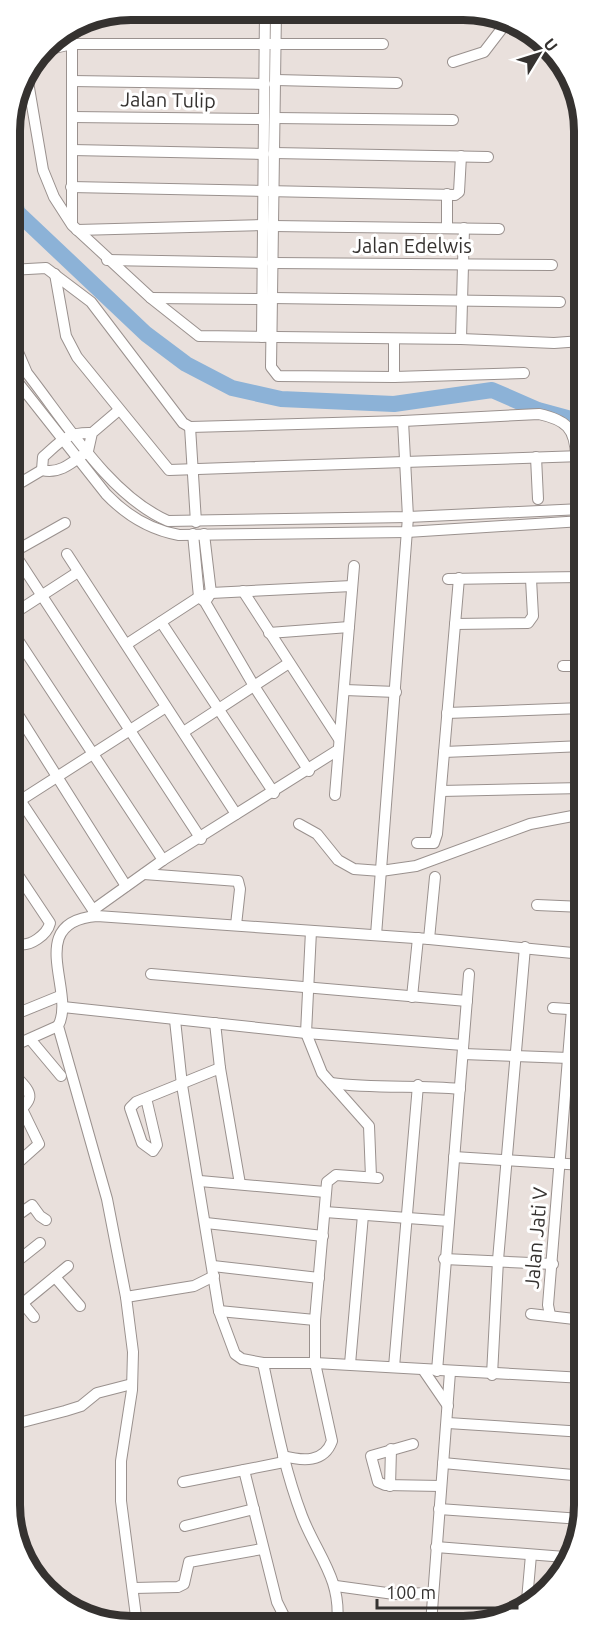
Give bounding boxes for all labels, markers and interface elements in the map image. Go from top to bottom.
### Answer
north arrow [509,24,569,84]
text: U [540,35,561,55]
street label: Jalan Tulip [120,87,216,112]
street label: Jalan Edelwis [352,234,472,257]
street label: Jalan Jati V [520,1186,551,1290]
scale bar [377,1572,516,1610]
text: 100 m [386,1582,436,1602]

